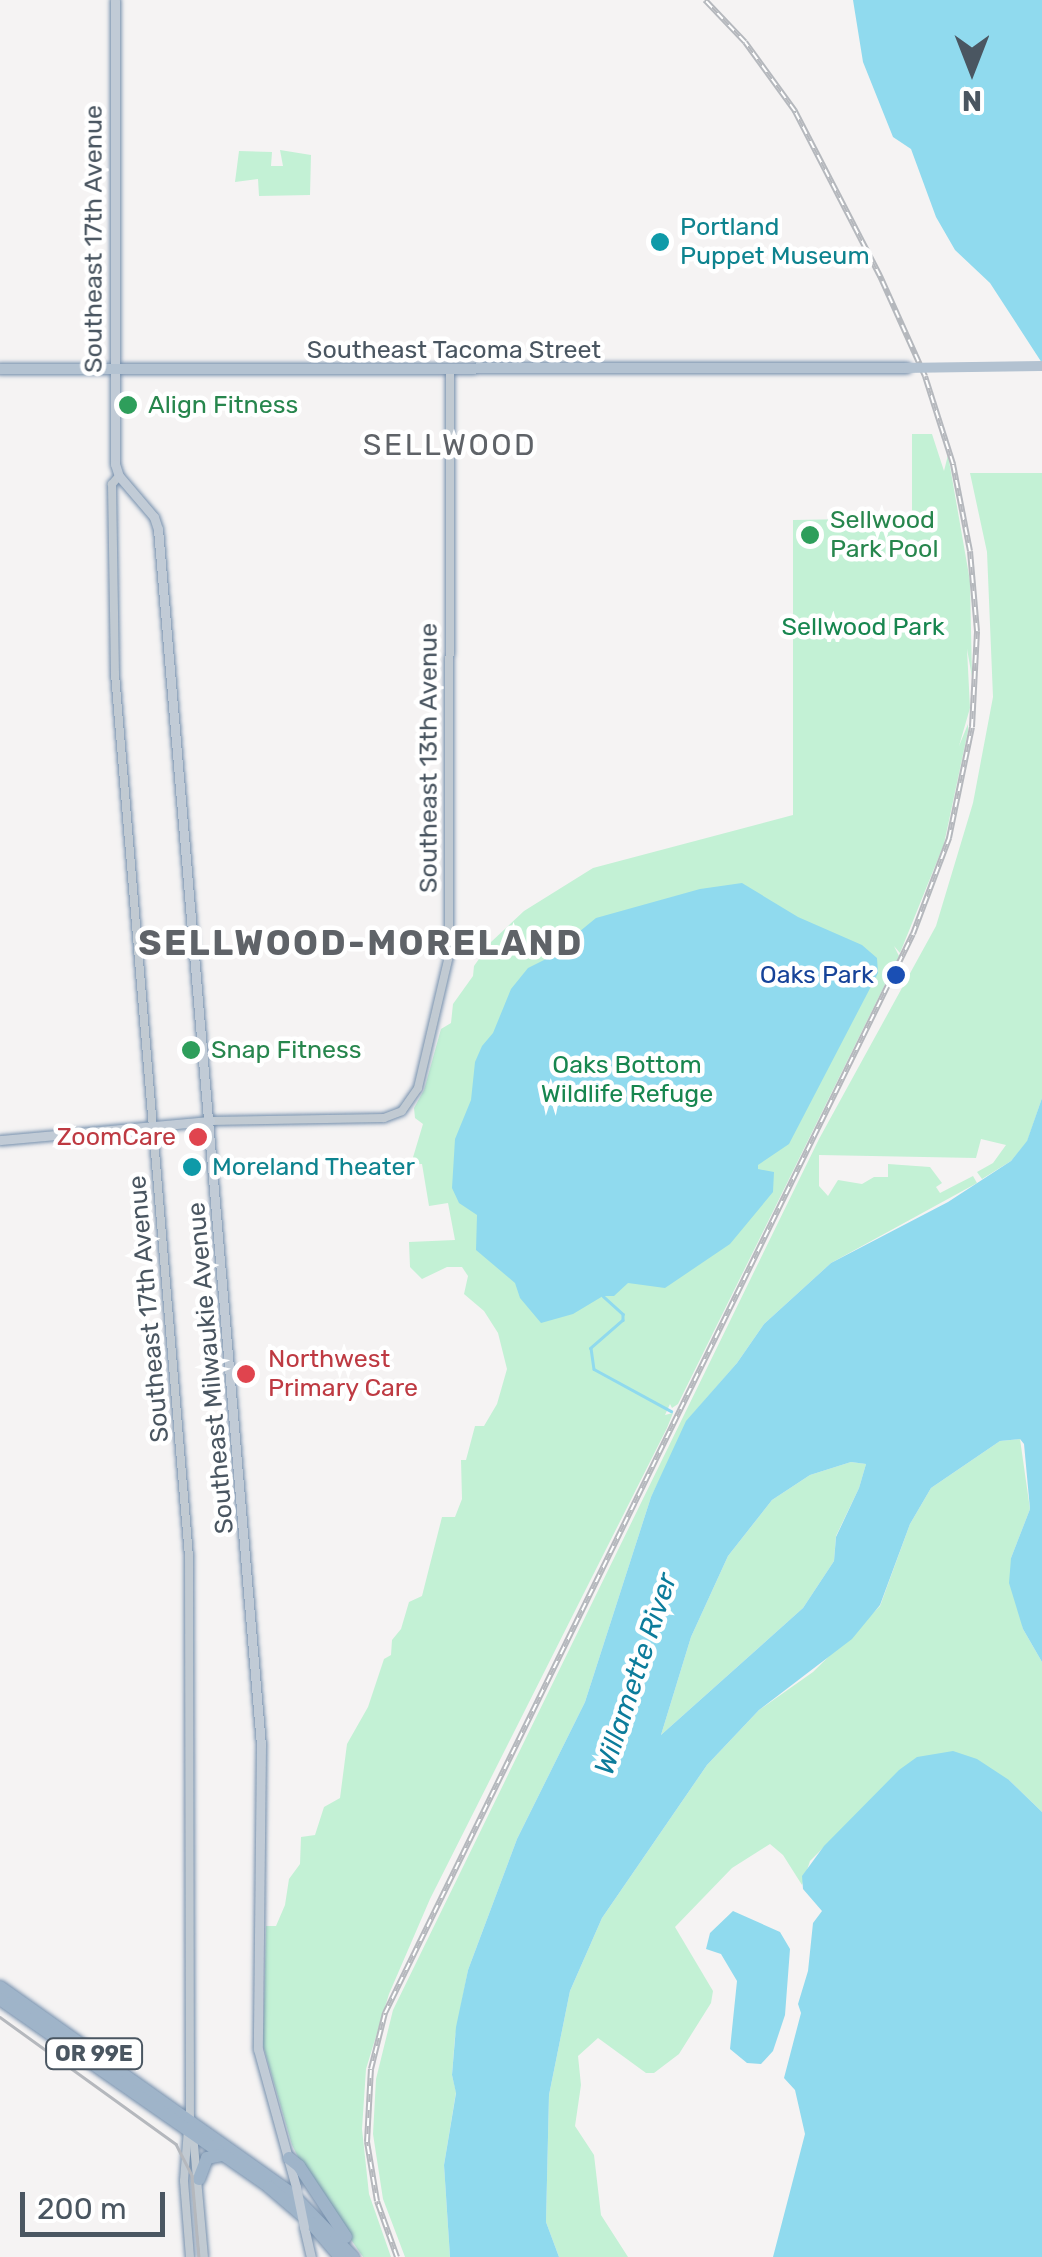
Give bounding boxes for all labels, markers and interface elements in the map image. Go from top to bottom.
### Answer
north arrow [922,20,1022,120]
text: N [962,84,982,117]
street label: Southeast 17th Avenue [79,105,109,373]
place label: Portland Puppet Museum [680,213,870,272]
marker: Portland Puppet Museum [649,231,671,253]
street label: Southeast Tacoma Street [307,335,601,365]
place label: Align Fitness [148,390,298,420]
marker: Align Fitness [117,394,139,416]
district label: SELLWOOD [363,427,537,463]
place label: Sellwood Park Pool [830,506,939,565]
marker: Sellwood Park Pool [799,524,821,546]
park label: Sellwood Park [781,612,945,642]
street label: Southeast 13th Avenue [414,623,444,893]
district label: SELLWOOD-MORELAND [138,922,584,964]
place label: Oaks Park [760,960,874,990]
marker: Oaks Park [883,962,909,988]
place label: Snap Fitness [211,1035,362,1065]
marker: Snap Fitness [180,1039,202,1061]
park label: Oaks Bottom Wildlife Refuge [541,1051,713,1110]
place label: ZoomCare [57,1122,176,1152]
marker: ZoomCare [185,1124,211,1150]
place label: Moreland Theater [212,1152,416,1182]
marker: Moreland Theater [181,1156,203,1178]
street label: Southeast 17th Avenue [122,1174,176,1444]
street label: Southeast Milwaukie Avenue [182,1201,240,1535]
place label: Northwest Primary Care [268,1345,419,1404]
marker: Northwest Primary Care [233,1361,259,1387]
water label: Willamette River [588,1569,684,1779]
road number: OR 99E [44,2037,144,2071]
scale bar [25,2172,170,2234]
text: 200 m [37,2191,127,2227]

